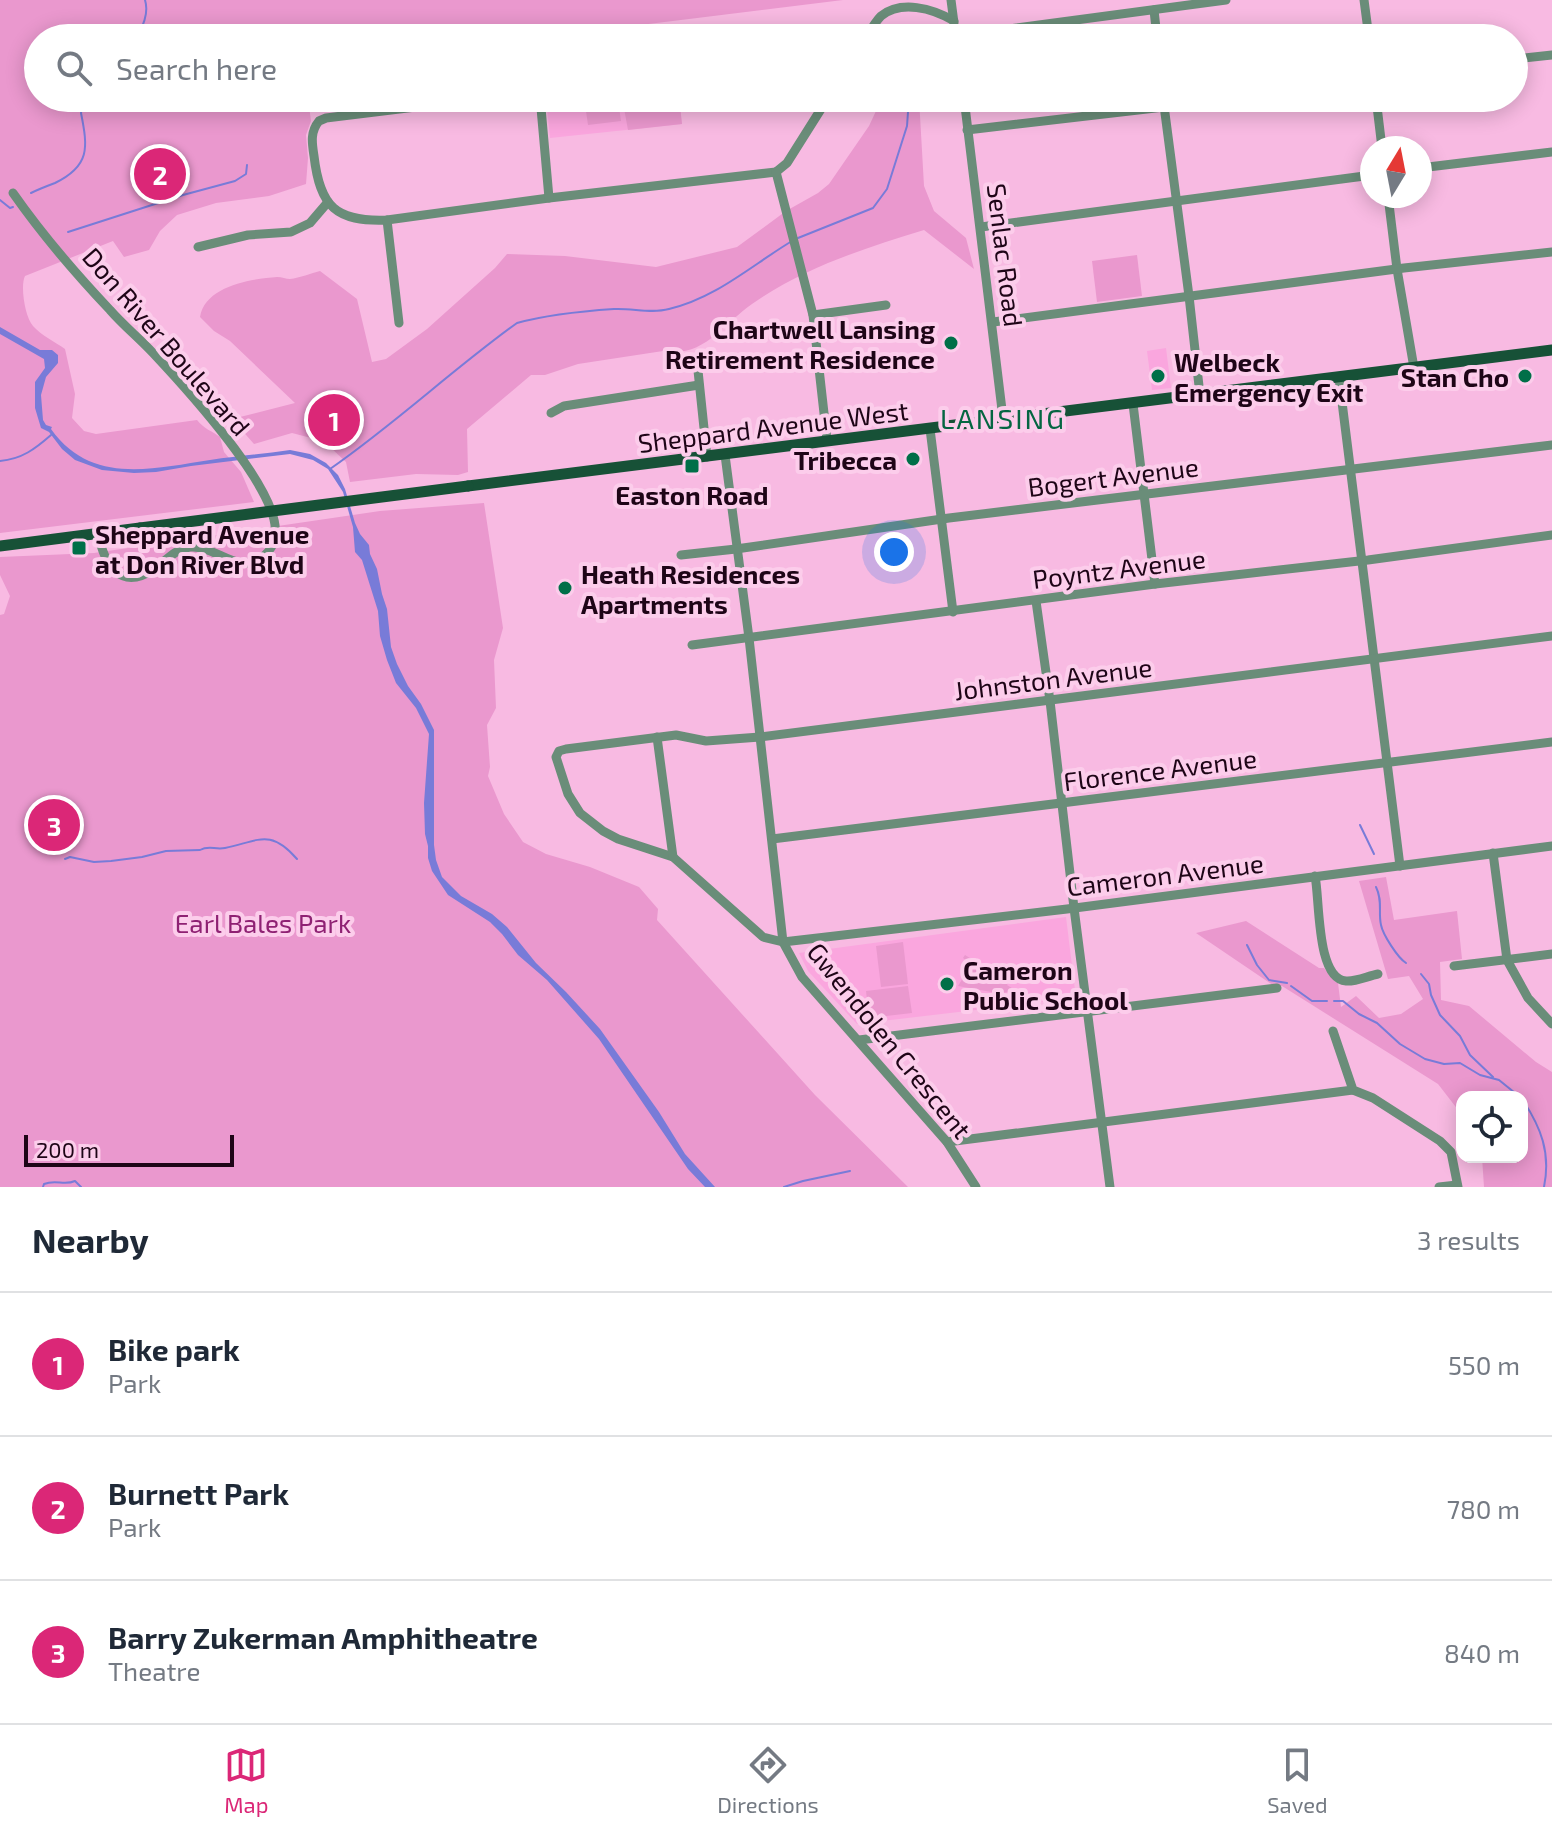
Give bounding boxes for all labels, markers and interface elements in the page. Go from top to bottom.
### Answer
search box [24,24,1528,112]
icon: search [52,46,96,90]
text: Search here [116,50,277,86]
north arrow [1360,136,1432,208]
pin: 2 [134,144,186,204]
street label: Senlac Road [982,182,1030,328]
street label: Don River Boulevard [77,241,257,441]
place label: Chartwell Lansing Retirement Residence [665,313,935,374]
marker: Chartwell Lansing Retirement Residence [942,334,960,352]
place label: Welbeck Emergency Exit [1174,346,1364,408]
place label: Stan Cho [1401,361,1509,392]
marker: Welbeck Emergency Exit [1149,367,1167,385]
marker: Stan Cho [1516,367,1534,385]
pin: 1 [308,390,360,450]
street label: Sheppard Avenue West [636,394,910,458]
district label: LANSING [940,401,1066,435]
place label: Tribecca [794,444,897,475]
marker: Tribecca [904,450,922,468]
street label: Bogert Avenue [1026,450,1200,502]
marker: Easton Road [683,457,701,475]
place label: Easton Road [615,479,769,510]
place label: Sheppard Avenue at Don River Blvd [95,518,309,579]
your location [874,532,914,572]
marker: Sheppard Avenue at Don River Blvd [70,539,88,557]
street label: Poyntz Avenue [1031,542,1207,594]
place label: Heath Residences Apartments [581,558,800,619]
marker: Heath Residences Apartments [556,579,574,597]
street label: Johnston Avenue [952,650,1154,706]
street label: Florence Avenue [1062,742,1258,796]
pin: 3 [28,795,80,855]
street label: Cameron Avenue [1065,847,1265,901]
park label: Earl Bales Park [175,907,351,938]
street label: Gwendolen Crescent [802,936,978,1144]
place label: Cameron Public School [963,954,1128,1015]
marker: Cameron Public School [938,975,956,993]
map controls [1456,1091,1528,1163]
button: locate [1456,1091,1528,1163]
scale bar [24,1131,234,1167]
text: 200 m [36,1136,99,1162]
text: Nearby [32,1219,149,1260]
text: 3 results [1417,1224,1520,1255]
text: Bike park [108,1331,240,1367]
text: 1 [52,1349,64,1380]
text: 550 m [1448,1349,1520,1380]
text: Park [108,1367,161,1398]
text: Burnett Park [108,1475,289,1511]
text: 2 [50,1493,66,1524]
text: 780 m [1447,1493,1520,1524]
text: Park [108,1511,161,1542]
text: Barry Zukerman Amphitheatre [108,1619,538,1655]
text: 3 [51,1637,65,1668]
text: 840 m [1444,1637,1520,1668]
text: Theatre [108,1655,200,1686]
tab: Map [224,1743,268,1817]
tab: Directions [717,1743,819,1817]
tab: Saved [1267,1743,1328,1817]

